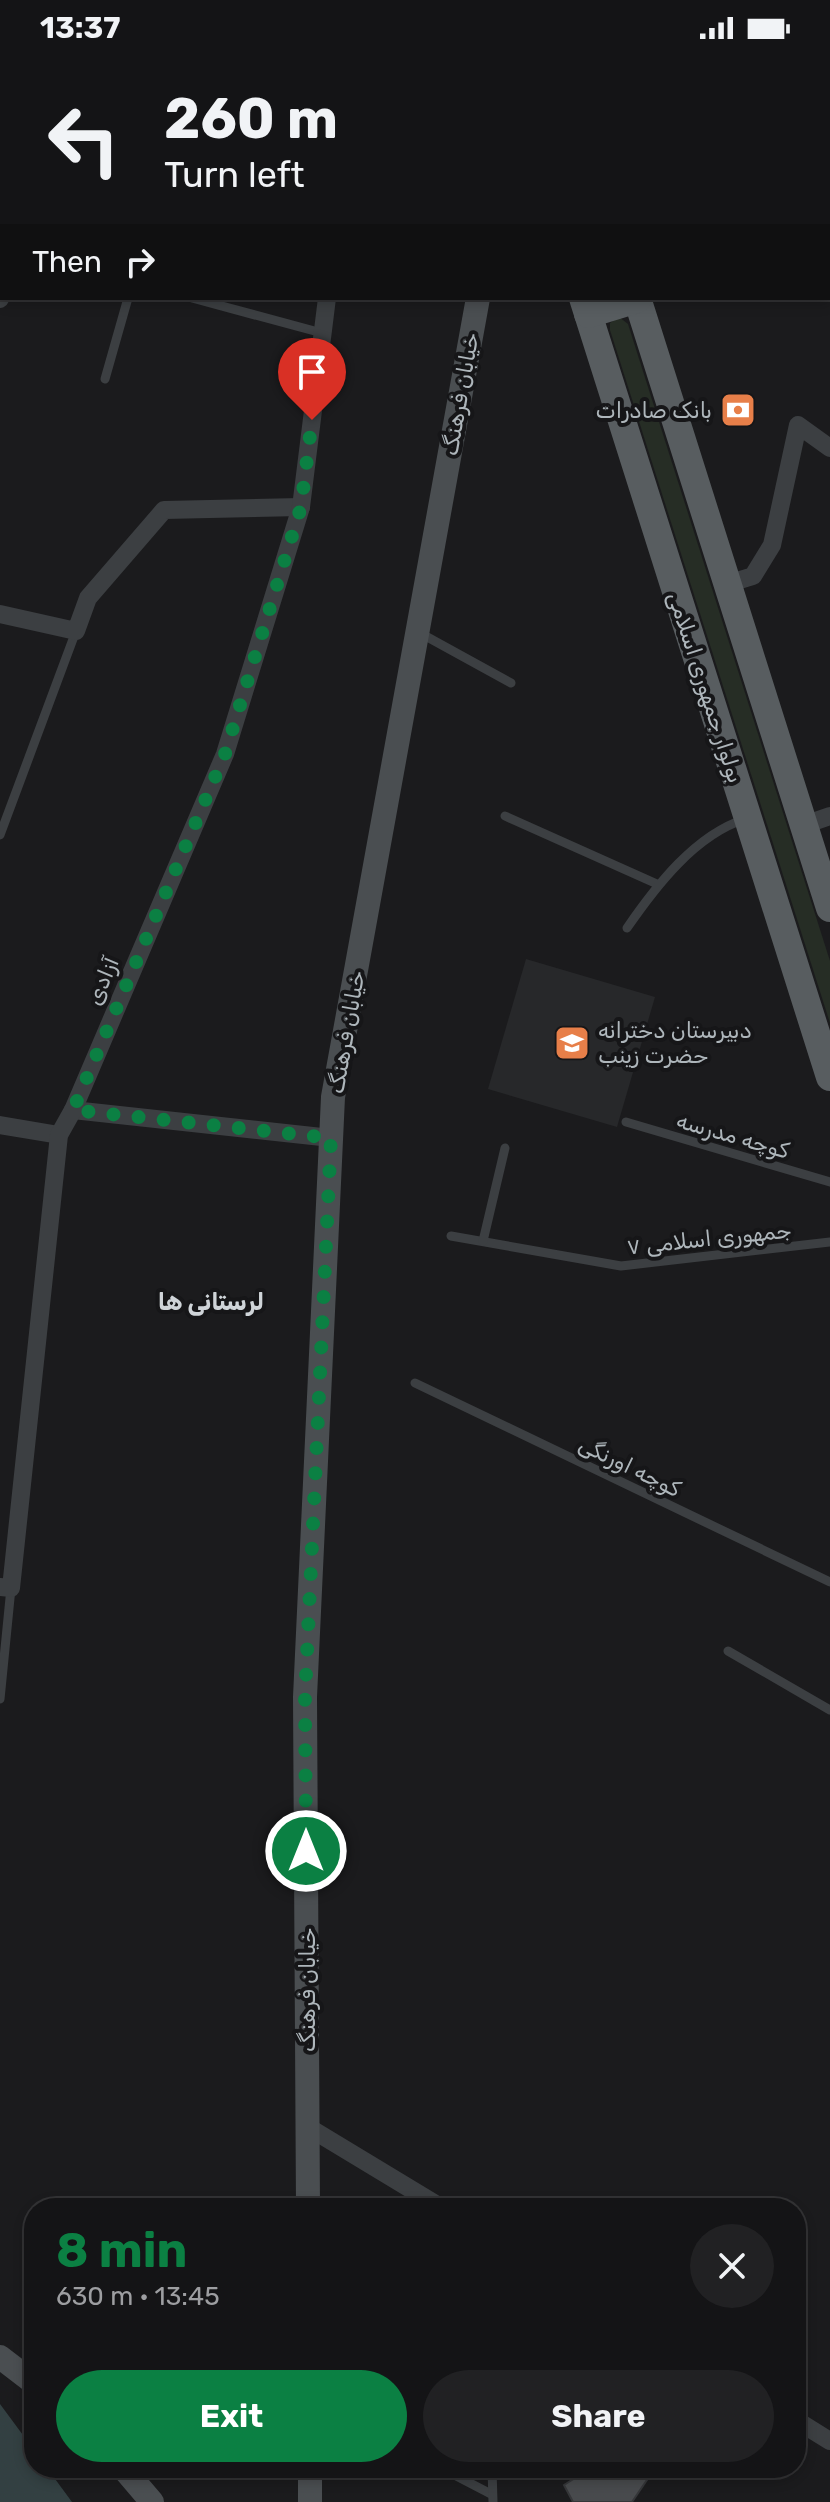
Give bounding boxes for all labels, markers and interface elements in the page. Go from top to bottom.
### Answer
text: 13:37 [40,10,120,46]
text: 260 m [164,86,338,152]
icon: left [32,88,136,192]
text: Turn left [164,153,305,196]
icon: right [118,240,162,284]
text: Then [32,244,102,280]
street label: خیابان فرهنگ [436,330,485,458]
pin [278,338,346,420]
icon: arrive [290,350,334,394]
bank icon: بانک صادرات [719,391,757,429]
place label: بانک صادرات [595,397,712,424]
street label: بولوار جمهوری اسلامی [662,588,749,786]
street label: آزادی [80,952,125,1009]
street label: خیابان فرهنگ [322,968,371,1096]
place label: دبیرستان دخترانه حضرت زینب [598,1017,752,1069]
school or university icon: دبیرستان دخترانه حضرت زینب [553,1024,591,1062]
street label: کوچه مدرسه [673,1107,792,1164]
street label: جمهوری اسلامی ۷ [625,1216,793,1261]
district label: لرستانی ها [158,1288,264,1316]
street label: کوچه اورنگی [574,1430,685,1503]
position arrow [264,1809,348,1893]
street label: خیابان فرهنگ [294,1928,321,2052]
text: 8 min [56,2222,187,2279]
button: close [690,2224,774,2308]
text: 630 m · 13:45 [56,2281,220,2312]
button: Exit [56,2370,407,2462]
button: Share [423,2370,774,2462]

